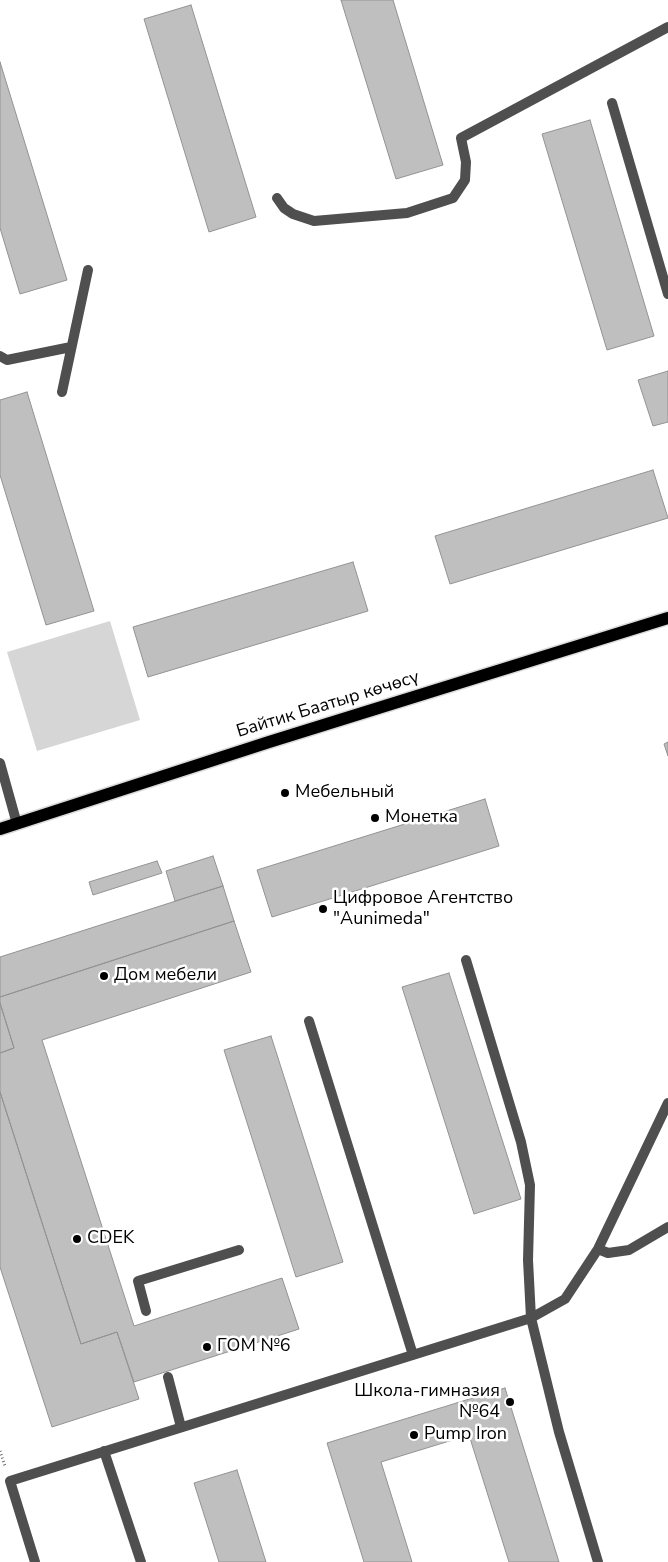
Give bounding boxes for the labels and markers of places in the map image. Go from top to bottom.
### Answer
place label: Мебельный [295,782,394,804]
marker: Мебельный [279,787,291,799]
place label: Монетка [385,807,458,829]
marker: Монетка [369,812,381,824]
place label: Цифровое Агентство "Aunimeda" [333,888,513,931]
marker: Цифровое Агентство "Aunimeda" [317,903,329,915]
place label: Дом мебели [114,965,217,987]
marker: Дом мебели [98,970,110,982]
place label: CDEK [87,1228,134,1250]
marker: CDEK [71,1233,83,1245]
place label: ГОМ №6 [217,1336,291,1358]
marker: ГОМ №6 [201,1341,213,1353]
place label: Школа-гимназия №64 [354,1381,500,1424]
marker: Школа-гимназия №64 [504,1396,516,1408]
place label: Pump Iron [424,1424,507,1446]
marker: Pump Iron [408,1429,420,1441]

